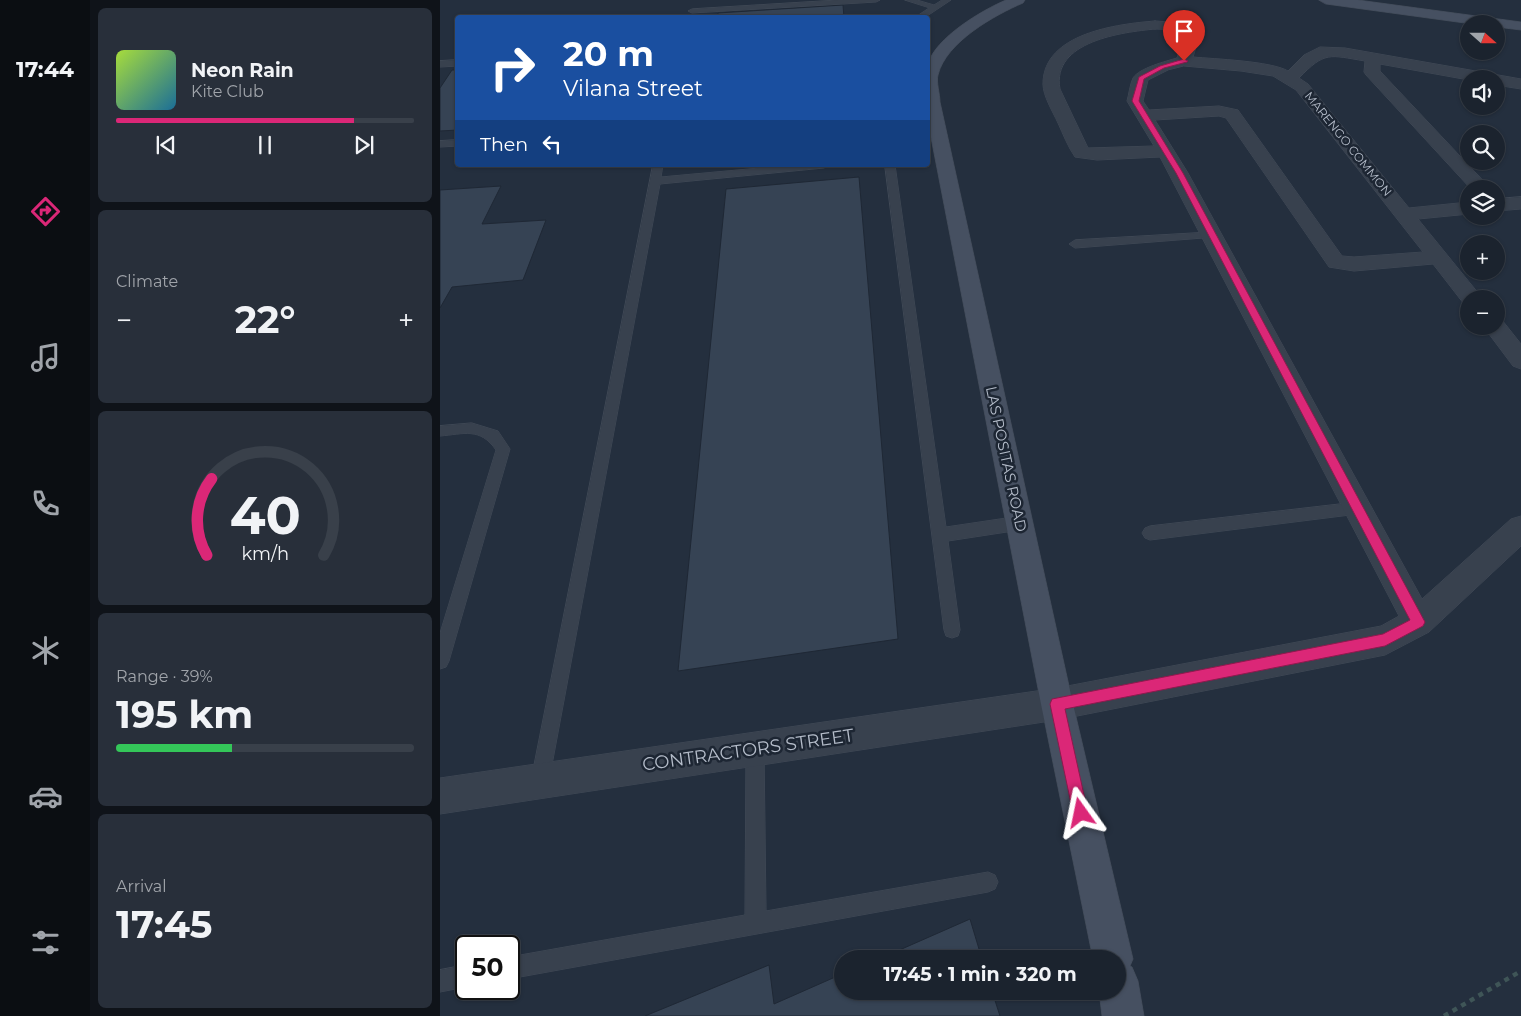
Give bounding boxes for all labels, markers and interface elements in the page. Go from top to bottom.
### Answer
pin [1163,10,1205,61]
north arrow [1460,15,1505,60]
map controls [1460,15,1505,335]
icon: arrive [1170,17,1198,45]
text: 20 m [563,32,654,75]
icon: right [480,35,545,100]
text: 17:44 [16,56,74,83]
text: Neon Rain [191,59,294,82]
button: sound [1460,70,1505,115]
text: Vilana Street [563,75,703,102]
text: Kite Club [191,82,264,101]
street label: MARENGO COMMON [1302,88,1395,199]
button: search [1460,125,1505,170]
icon: left [538,130,566,158]
icon: previous [152,131,180,159]
icon: pause [251,131,279,159]
icon: next [350,131,378,159]
text: Then [480,133,528,156]
button: layers [1460,180,1505,225]
icon: directions [28,194,63,229]
button: + [1460,235,1505,280]
text: Climate [116,272,178,291]
button: − [1460,290,1505,335]
text: 22° [235,296,295,343]
text: − [116,303,132,337]
text: + [398,303,414,337]
icon: music [28,340,63,375]
street label: LAS POSITAS ROAD [982,384,1031,533]
text: 40 [229,484,301,547]
icon: phone [28,486,63,521]
text: km/h [241,543,289,564]
icon: climate [28,633,63,668]
text: Range · 39% [116,667,213,686]
text: 195 km [116,691,253,738]
street label: CONTRACTORS STREET [641,724,856,776]
icon: car [28,779,63,814]
position arrow [1054,786,1106,838]
text: Arrival [116,877,166,896]
text: 17:45 [116,901,212,948]
icon: filters [28,925,63,960]
speed limit sign: 50 [455,935,520,1000]
text: 17:45 · 1 min · 320 m [883,963,1077,986]

